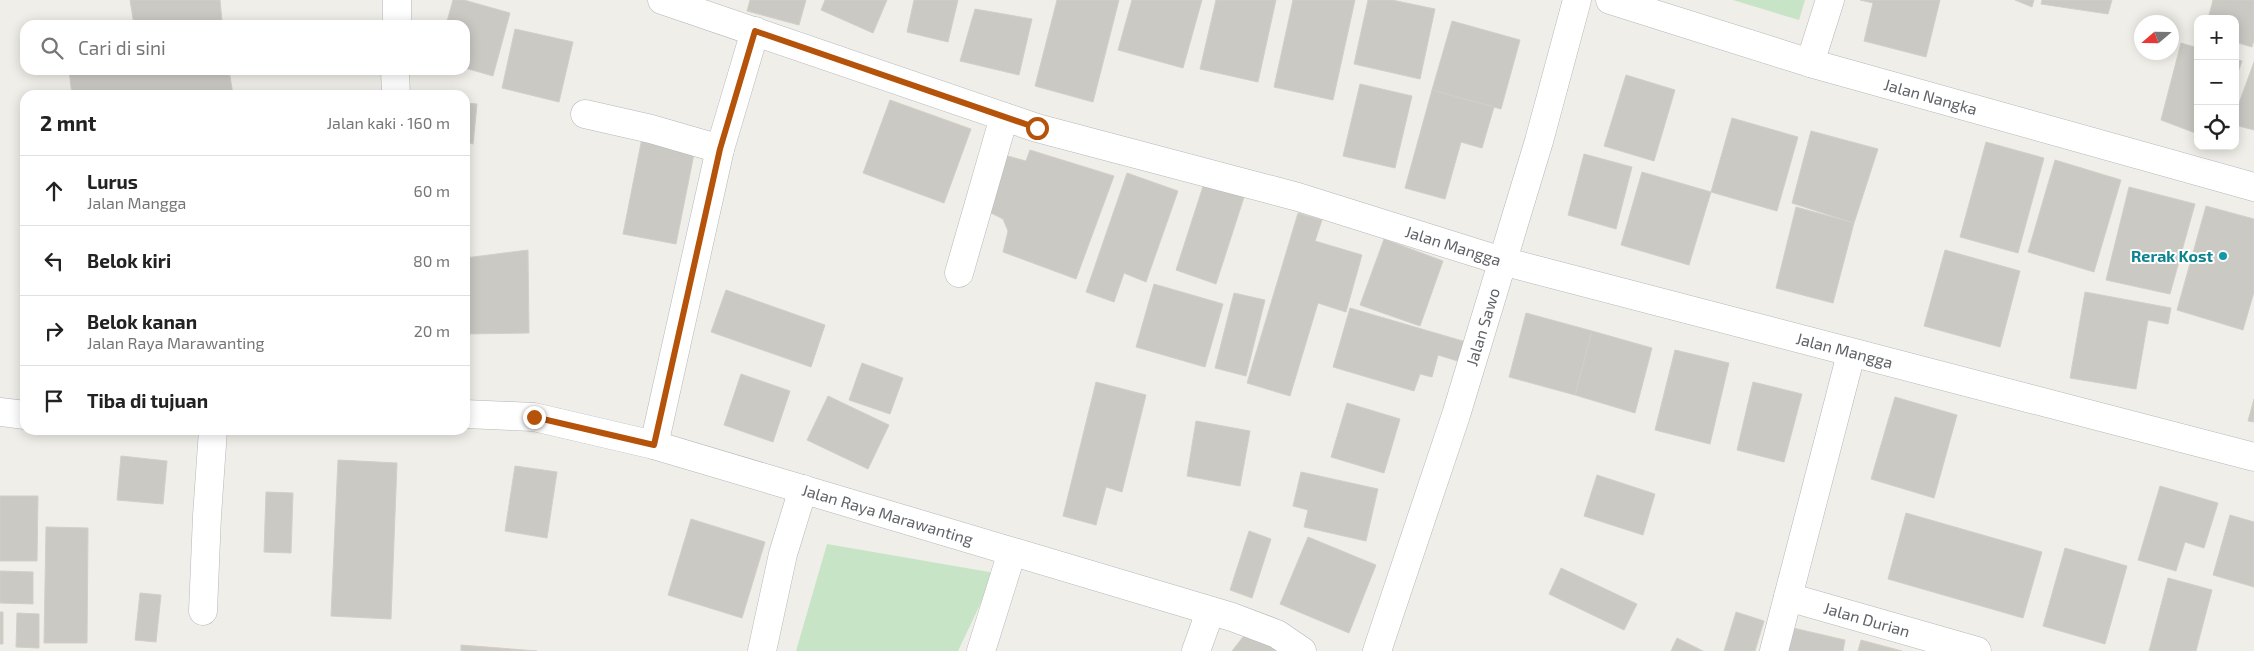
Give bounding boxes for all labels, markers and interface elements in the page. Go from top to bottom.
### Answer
north arrow [2134,15,2179,60]
map controls [2194,15,2239,150]
button: + [2194,15,2239,60]
search box [20,20,470,75]
icon: search [38,34,66,62]
text: Cari di sini [78,36,166,59]
button: − [2194,60,2239,105]
street label: Jalan Nangka [1882,74,1980,118]
button: locate [2194,105,2239,150]
text: 2 mnt [40,110,96,135]
text: Jalan kaki · 160 m [327,113,450,132]
route start [1026,117,1049,140]
text: Lurus [87,170,138,193]
icon: ahead [40,177,68,205]
text: 60 m [414,181,450,200]
text: Jalan Mangga [87,193,186,212]
street label: Jalan Mangga [1403,221,1504,269]
place label: Rerak Kost [2131,246,2213,265]
icon: left [40,247,68,275]
text: Belok kiri [87,249,171,272]
marker: Rerak Kost [2217,250,2229,262]
text: 80 m [413,251,450,270]
street label: Jalan Sawo [1461,285,1503,368]
text: Belok kanan [87,310,197,333]
icon: right [40,317,68,345]
text: 20 m [414,321,450,340]
street label: Jalan Mangga [1794,328,1895,372]
text: Jalan Raya Marawanting [87,333,265,352]
icon: arrive [40,387,68,415]
text: Tiba di tujuan [87,389,208,412]
route end [523,406,546,429]
street label: Jalan Raya Marawanting [800,480,976,549]
street label: Jalan Durian [1822,598,1912,640]

